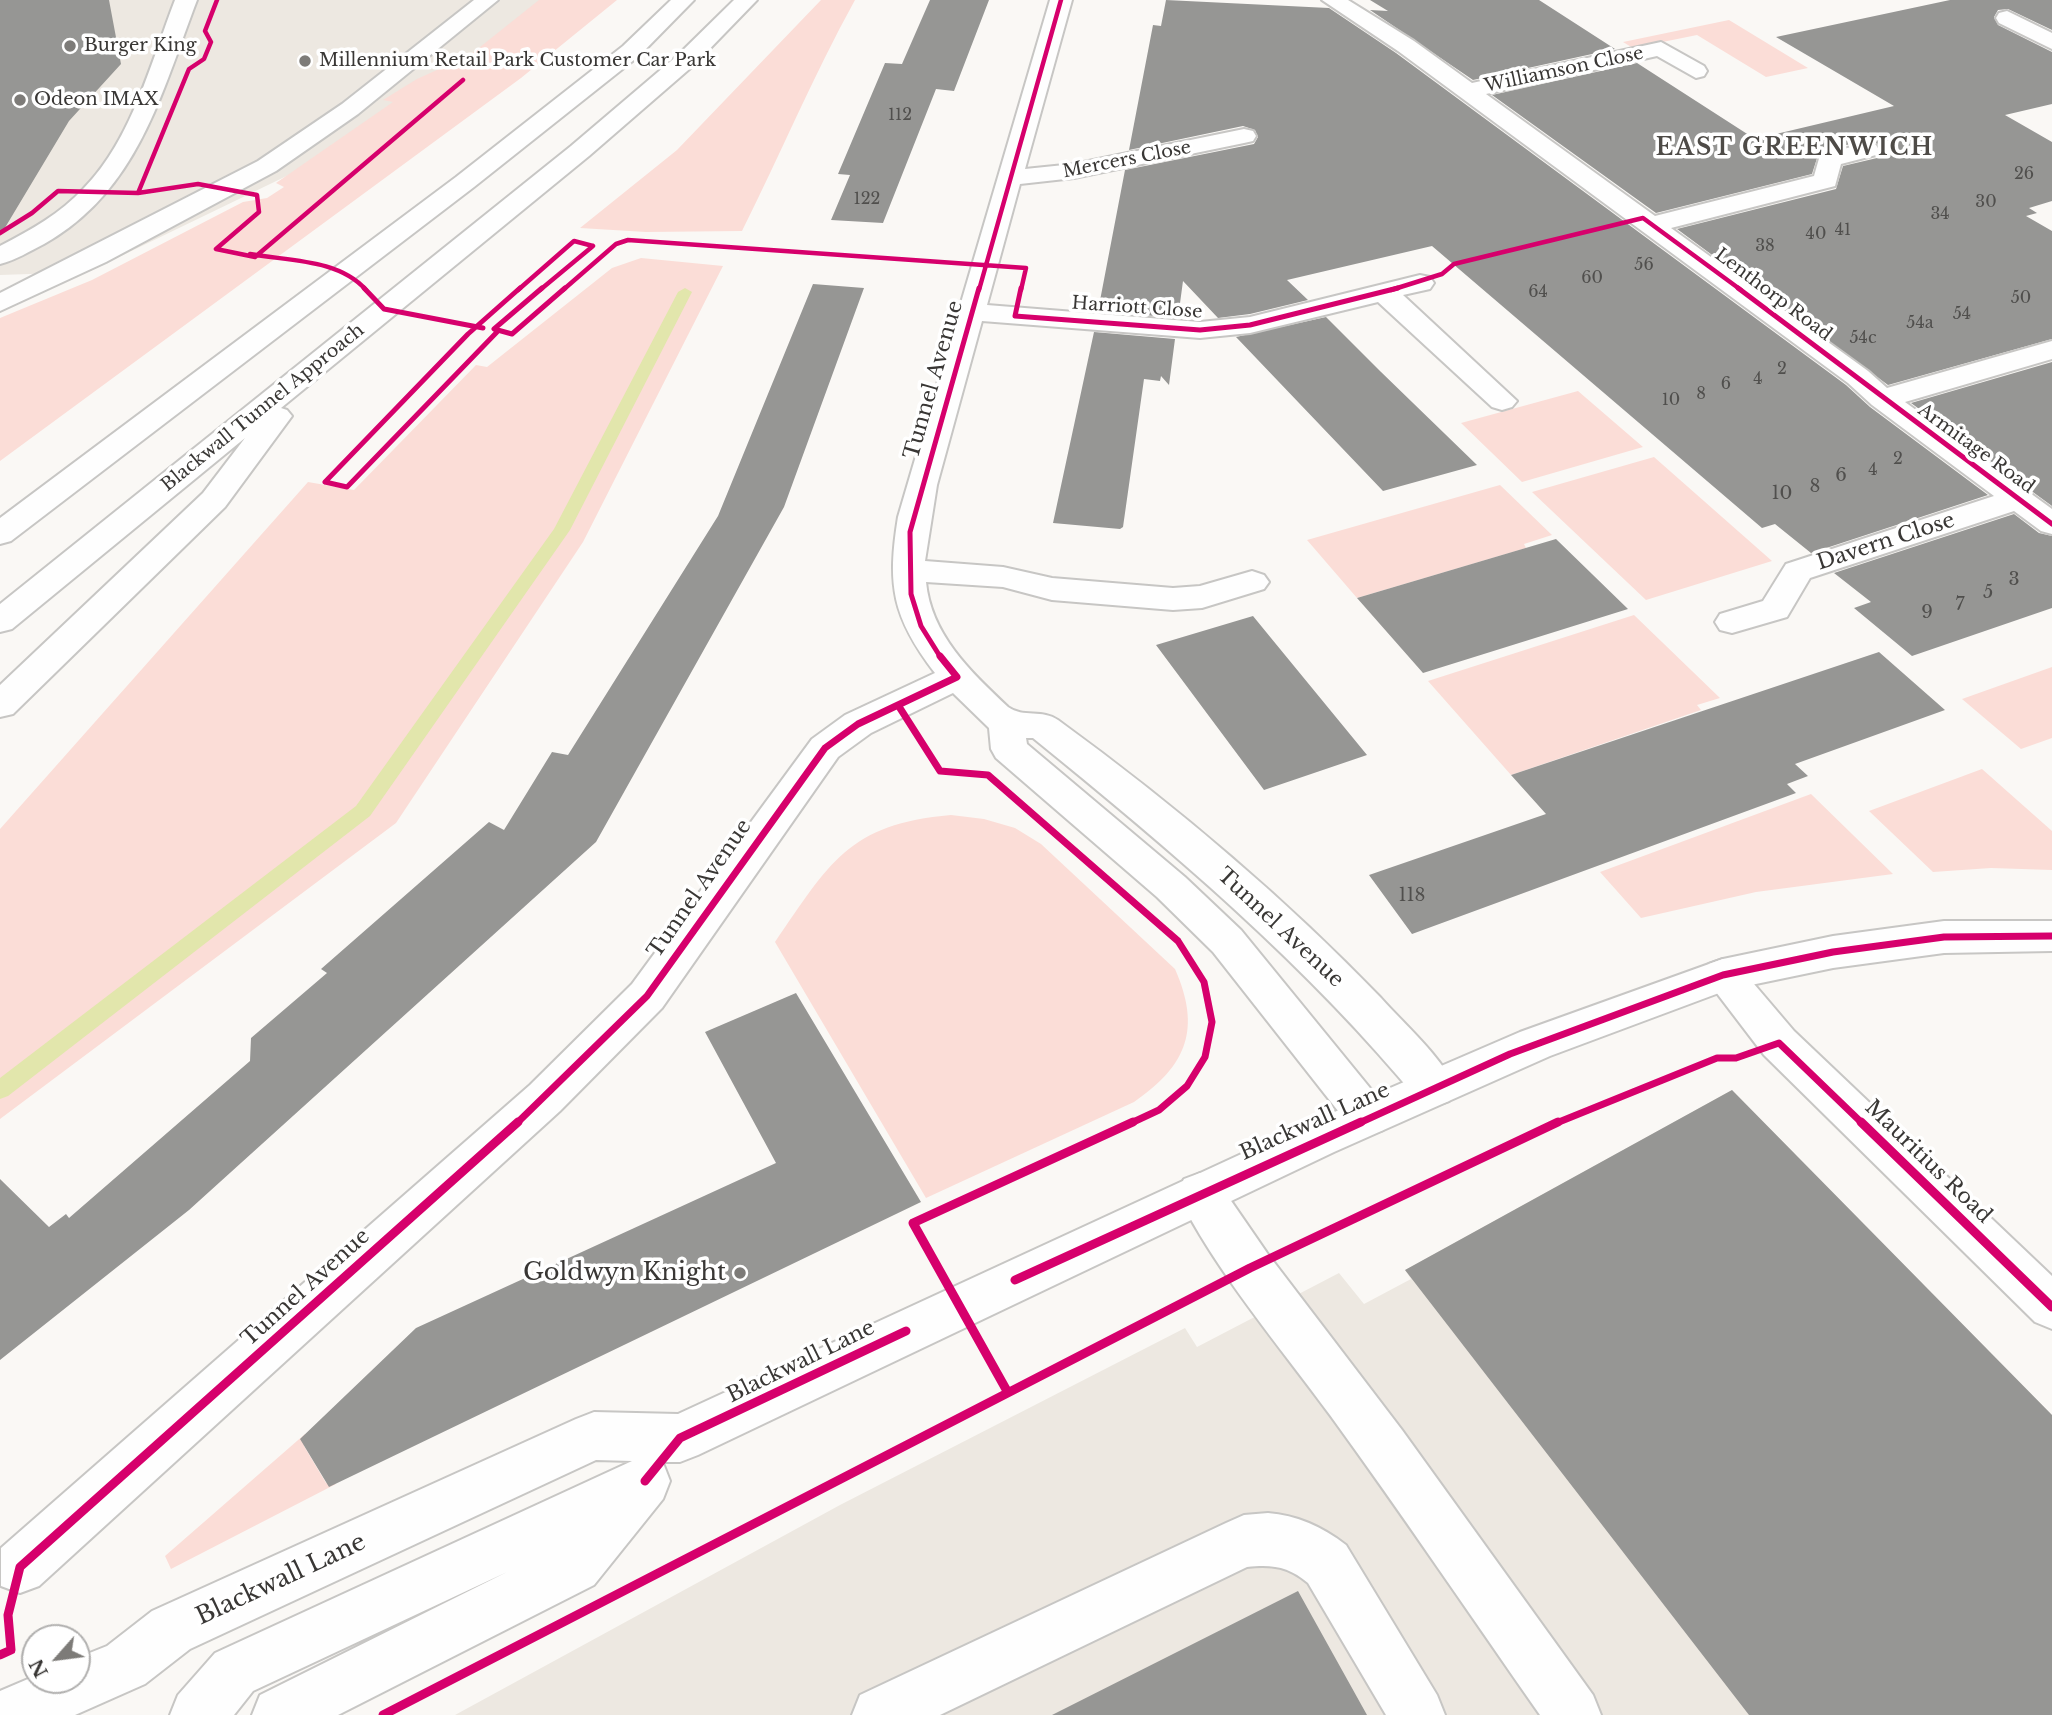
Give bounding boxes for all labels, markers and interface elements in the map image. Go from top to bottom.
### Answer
place label: Burger King [84,35,196,57]
marker: Burger King [62,38,78,54]
street label: Williamson Close [1482,43,1646,97]
place label: Millennium Retail Park Customer Car Park [319,50,716,72]
marker: Millennium Retail Park Customer Car Park [297,53,313,69]
place label: Odeon IMAX [34,89,159,111]
marker: Odeon IMAX [12,92,28,108]
house number: 112 [888,105,912,125]
district label: EAST GREENWICH [1657,135,1933,163]
street label: Mercers Close [1061,137,1193,183]
house number: 26 [2014,164,2034,184]
house number: 122 [854,189,880,209]
house number: 30 [1975,192,1997,212]
house number: 34 [1930,204,1950,224]
house number: 41 [1835,220,1851,240]
house number: 40 [1806,224,1826,244]
house number: 38 [1755,236,1775,256]
street label: Lenthorp Road [1710,244,1836,346]
house number: 56 [1634,255,1654,275]
house number: 60 [1581,268,1603,288]
house number: 64 [1528,282,1548,302]
house number: 50 [2011,288,2031,308]
street label: Harriott Close [1071,293,1203,323]
street label: Tunnel Avenue [899,298,969,462]
house number: 54 [1953,304,1971,324]
house number: 54a [1906,313,1934,333]
street label: Blackwall Tunnel Approach [157,320,369,496]
house number: 54c [1849,328,1877,348]
house number: 2 [1777,359,1787,379]
house number: 4 [1753,369,1763,389]
house number: 6 [1721,374,1731,394]
house number: 8 [1696,384,1706,404]
house number: 10 [1662,390,1680,410]
street label: Armitage Road [1914,399,2038,499]
house number: 2 [1893,449,1903,469]
house number: 4 [1868,460,1878,480]
house number: 6 [1835,465,1847,487]
house number: 8 [1810,476,1820,498]
house number: 10 [1772,483,1792,505]
street label: Davern Close [1814,508,1958,576]
house number: 3 [2008,569,2020,591]
house number: 5 [1983,582,1993,604]
house number: 7 [1955,594,1965,616]
house number: 9 [1921,602,1933,624]
street label: Tunnel Avenue [643,815,757,963]
street label: Tunnel Avenue [1212,863,1348,993]
house number: 118 [1399,885,1425,907]
street label: Blackwall Lane [1236,1078,1394,1166]
street label: Mauritius Road [1859,1095,1997,1229]
street label: Tunnel Avenue [237,1224,375,1352]
place label: Goldwyn Knight [523,1259,726,1287]
marker: Goldwyn Knight [732,1265,748,1281]
street label: Blackwall Lane [723,1315,879,1409]
street label: Blackwall Lane [191,1528,371,1632]
north arrow [21,1624,91,1694]
text: N [24,1655,53,1681]

